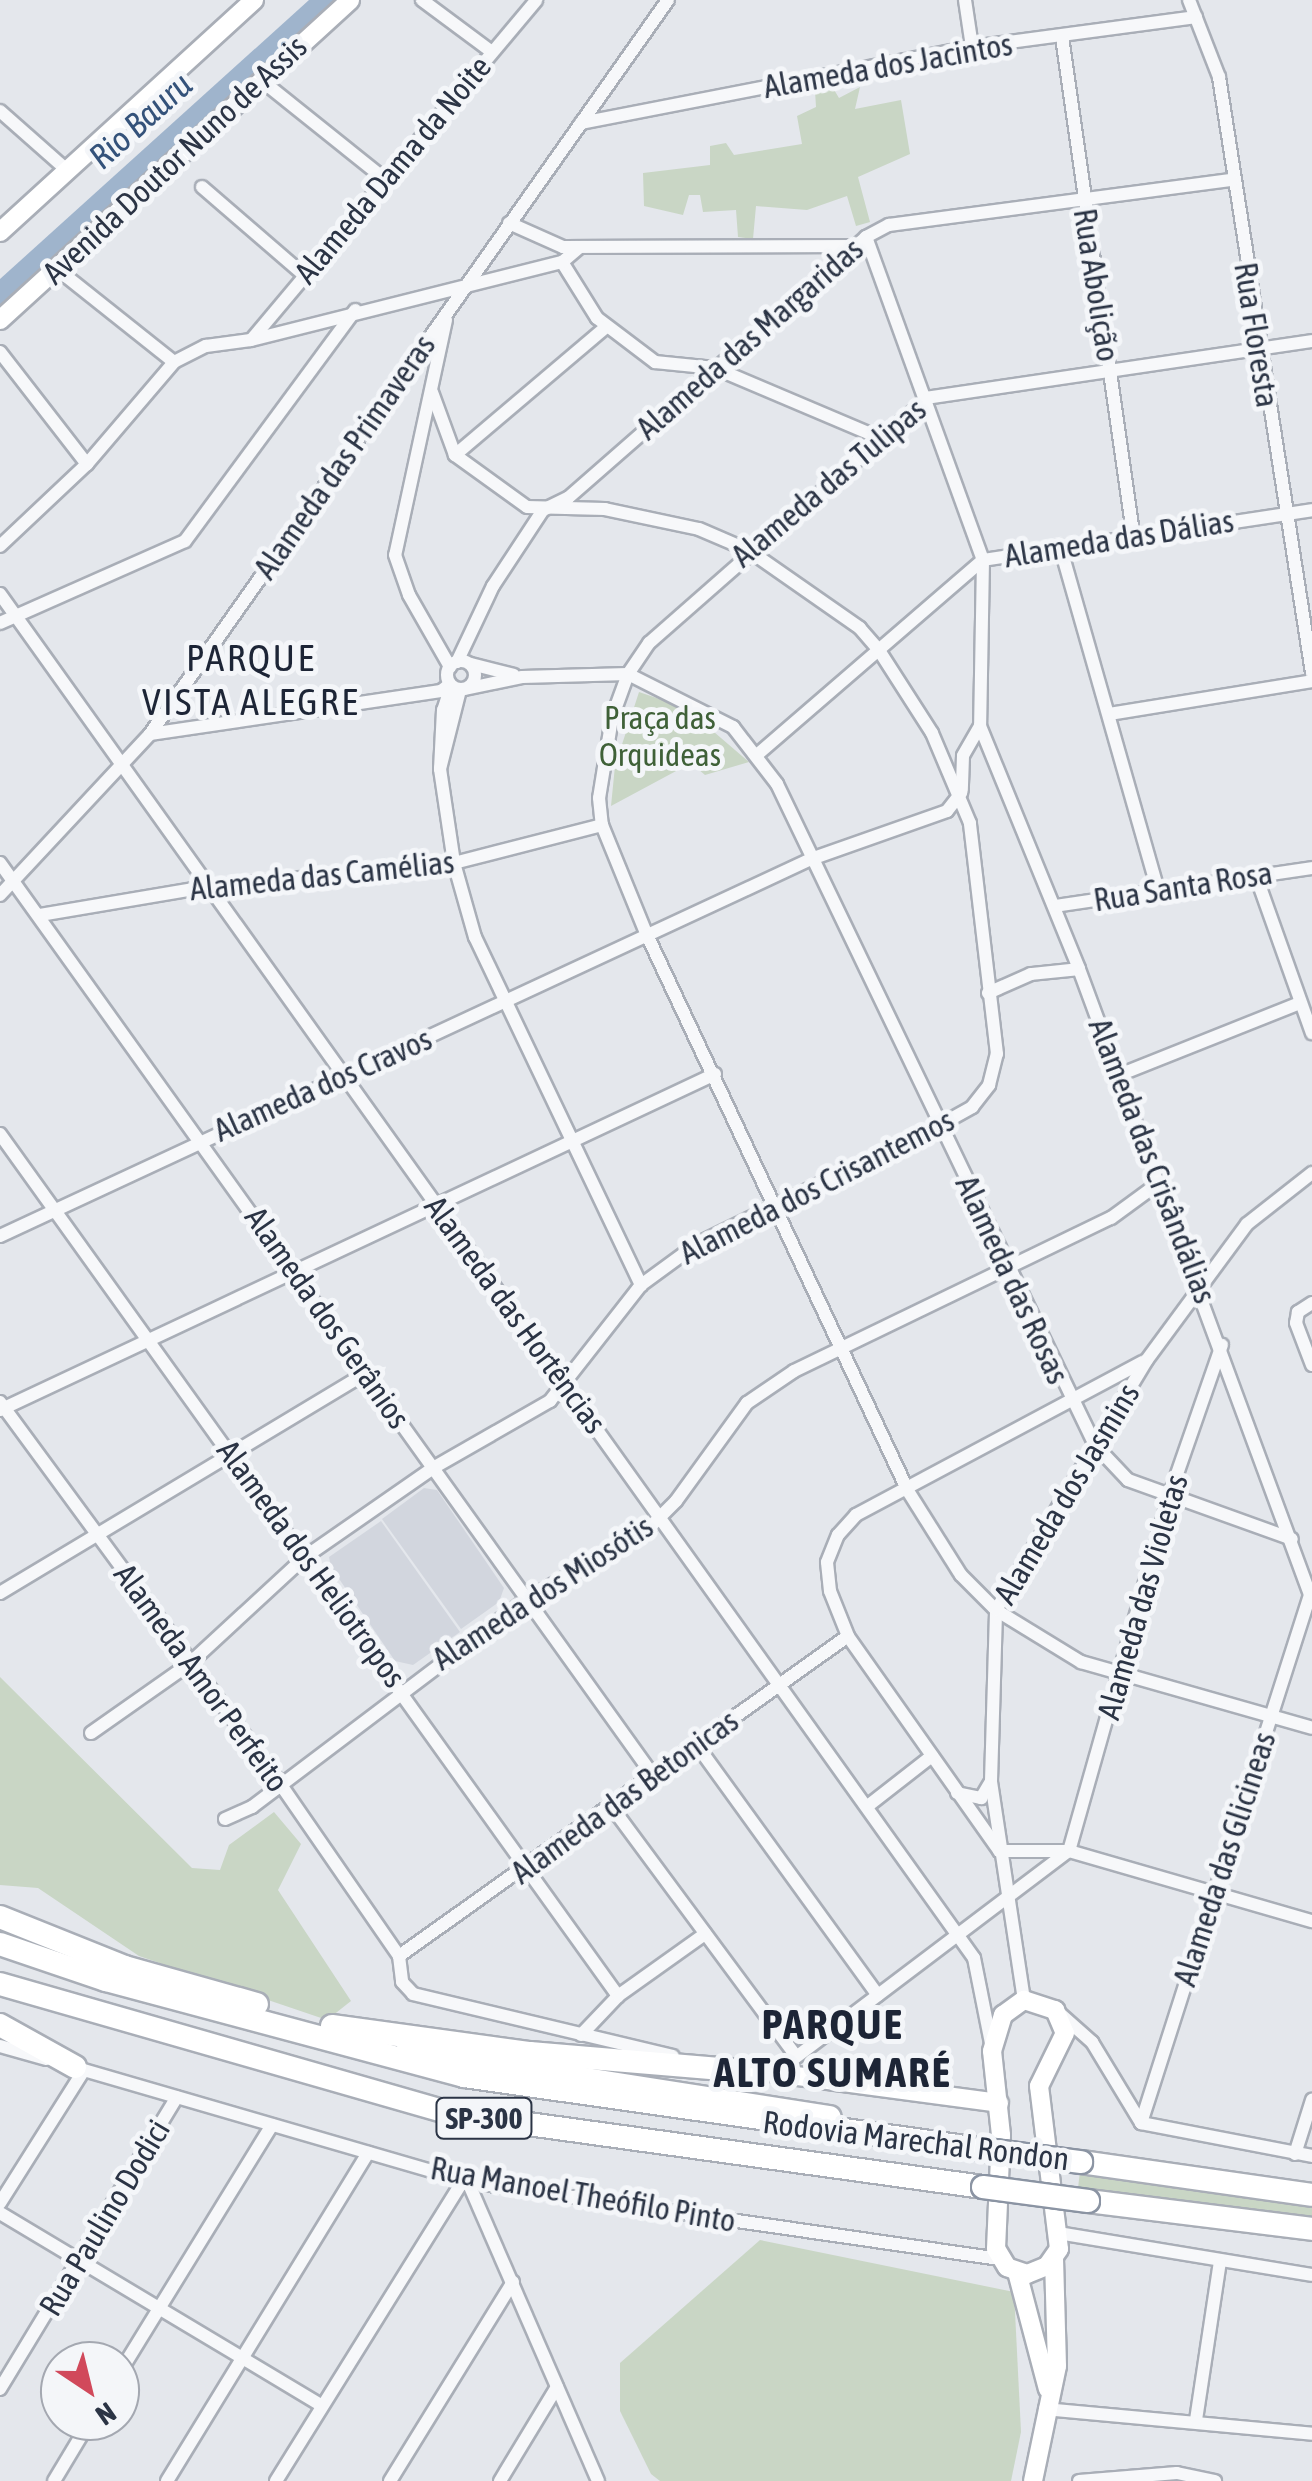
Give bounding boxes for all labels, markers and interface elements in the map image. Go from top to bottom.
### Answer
street label: Alameda dos Jacintos [761,25,1015,107]
street label: Avenida Doutor Nuno de Assis [35,28,315,292]
street label: Alameda Dama da Noite [287,48,499,292]
water label: Rio Bauru [80,63,200,177]
street label: Rua Abolição [1065,206,1127,364]
street label: Alameda das Margaridas [629,230,871,448]
street label: Rua Floresta [1226,260,1286,410]
street label: Alameda das Primaveras [246,327,444,587]
street label: Alameda das Tulipas [724,391,934,575]
street label: Alameda das Dálias [1002,502,1236,576]
district label: PARQUE VISTA ALEGRE [142,635,360,724]
park label: Praça das Orquideas [599,700,721,775]
street label: Alameda das Camélias [188,843,456,909]
street label: Rua Santa Rosa [1091,854,1275,920]
street label: Alameda das Crisândálias [1080,1013,1224,1309]
street label: Alameda dos Cravos [208,1020,438,1150]
street label: Alameda dos Crisantemos [674,1101,960,1273]
street label: Alameda das Rosas [947,1170,1077,1390]
street label: Alameda das Hortências [416,1189,614,1441]
street label: Alameda dos Gerânios [236,1200,418,1436]
street label: Alameda dos Jasmins [986,1377,1148,1611]
street label: Alameda dos Heliotropos [208,1433,414,1695]
street label: Alameda das Violetas [1090,1470,1196,1724]
street label: Alameda dos Miosótis [426,1508,660,1678]
street label: Alameda Amor Perfeito [105,1557,297,1799]
street label: Alameda das Betonicas [504,1702,746,1892]
street label: Alameda das Glicineas [1166,1727,1284,1991]
district label: PARQUE ALTO SUMARÉ [714,1999,952,2098]
road number: SP-300 [434,2093,534,2143]
street label: Rodovia Marechal Rondon [761,2103,1071,2179]
street label: Rua Paulino Dodici [31,2113,179,2323]
street label: Rua Manoel Theófilo Pinto [428,2149,738,2241]
north arrow [40,2341,140,2441]
text: N [90,2396,122,2432]

